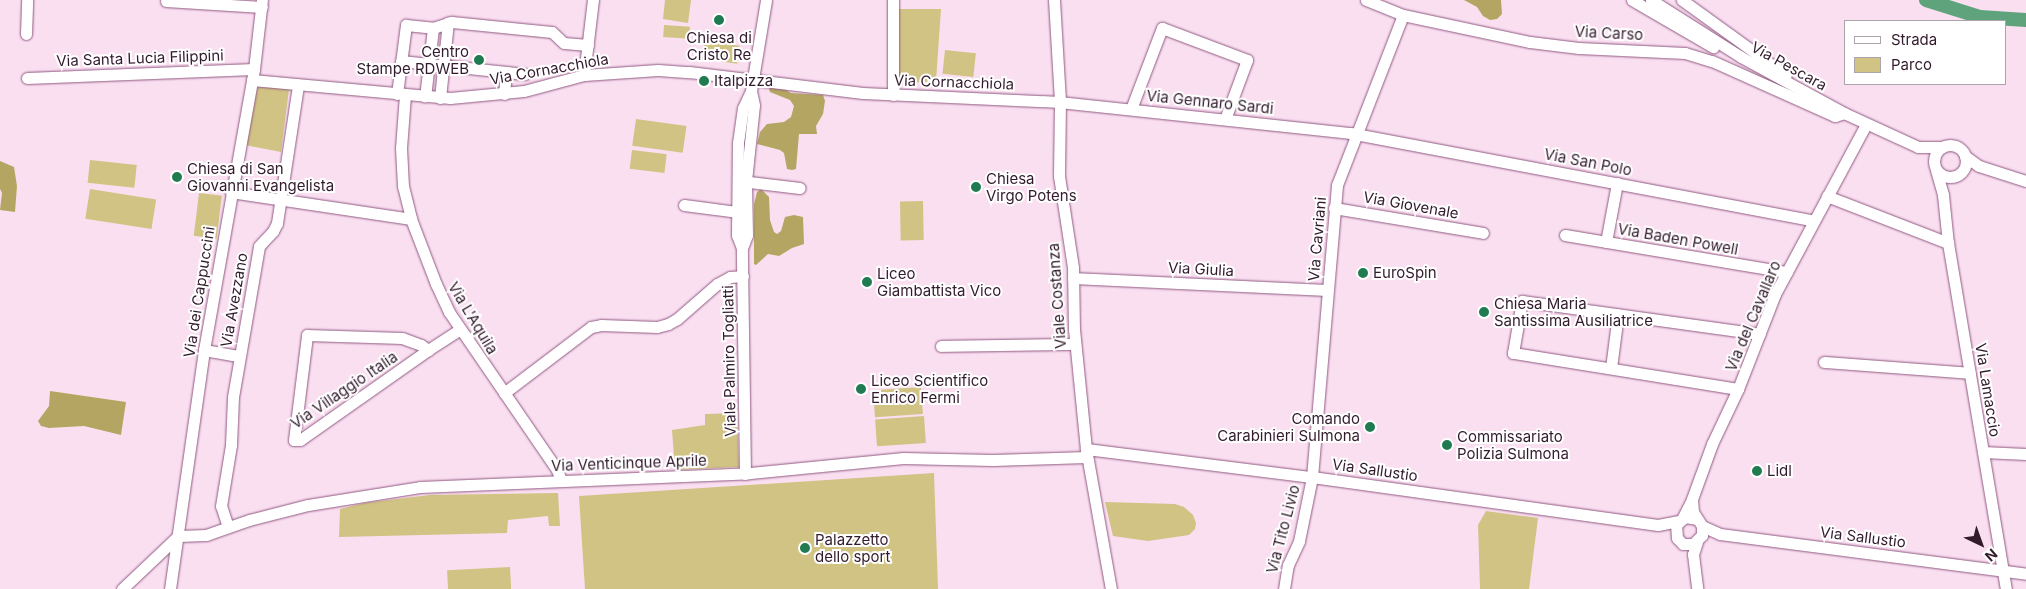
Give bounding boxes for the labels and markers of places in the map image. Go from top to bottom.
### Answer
marker: Chiesa di Cristo Re [713,14,725,26]
place label: Chiesa di Cristo Re [686,28,752,63]
place label: Centro Stampe RDWEB [357,42,469,77]
marker: Centro Stampe RDWEB [473,54,485,66]
place label: Italpizza [714,72,773,90]
marker: Italpizza [698,75,710,87]
place label: Chiesa di San Giovanni Evangelista [187,159,334,194]
place label: Chiesa Virgo Potens [986,169,1077,204]
marker: Chiesa di San Giovanni Evangelista [171,171,183,183]
marker: Chiesa Virgo Potens [970,181,982,193]
place label: Liceo Giambattista Vico [877,264,1001,299]
place label: EuroSpin [1373,264,1437,282]
marker: EuroSpin [1357,267,1369,279]
marker: Liceo Giambattista Vico [861,276,873,288]
place label: Chiesa Maria Santissima Ausiliatrice [1494,294,1653,329]
marker: Chiesa Maria Santissima Ausiliatrice [1478,306,1490,318]
place label: Liceo Scientifico Enrico Fermi [871,371,988,406]
marker: Liceo Scientifico Enrico Fermi [855,383,867,395]
place label: Comando Carabinieri Sulmona [1217,409,1360,444]
marker: Comando Carabinieri Sulmona [1364,421,1376,433]
place label: Commissariato Polizia Sulmona [1457,427,1569,462]
marker: Commissariato Polizia Sulmona [1441,439,1453,451]
place label: Lidl [1767,462,1792,480]
marker: Lidl [1751,465,1763,477]
place label: Palazzetto dello sport [815,530,890,565]
marker: Palazzetto dello sport [799,542,811,554]

